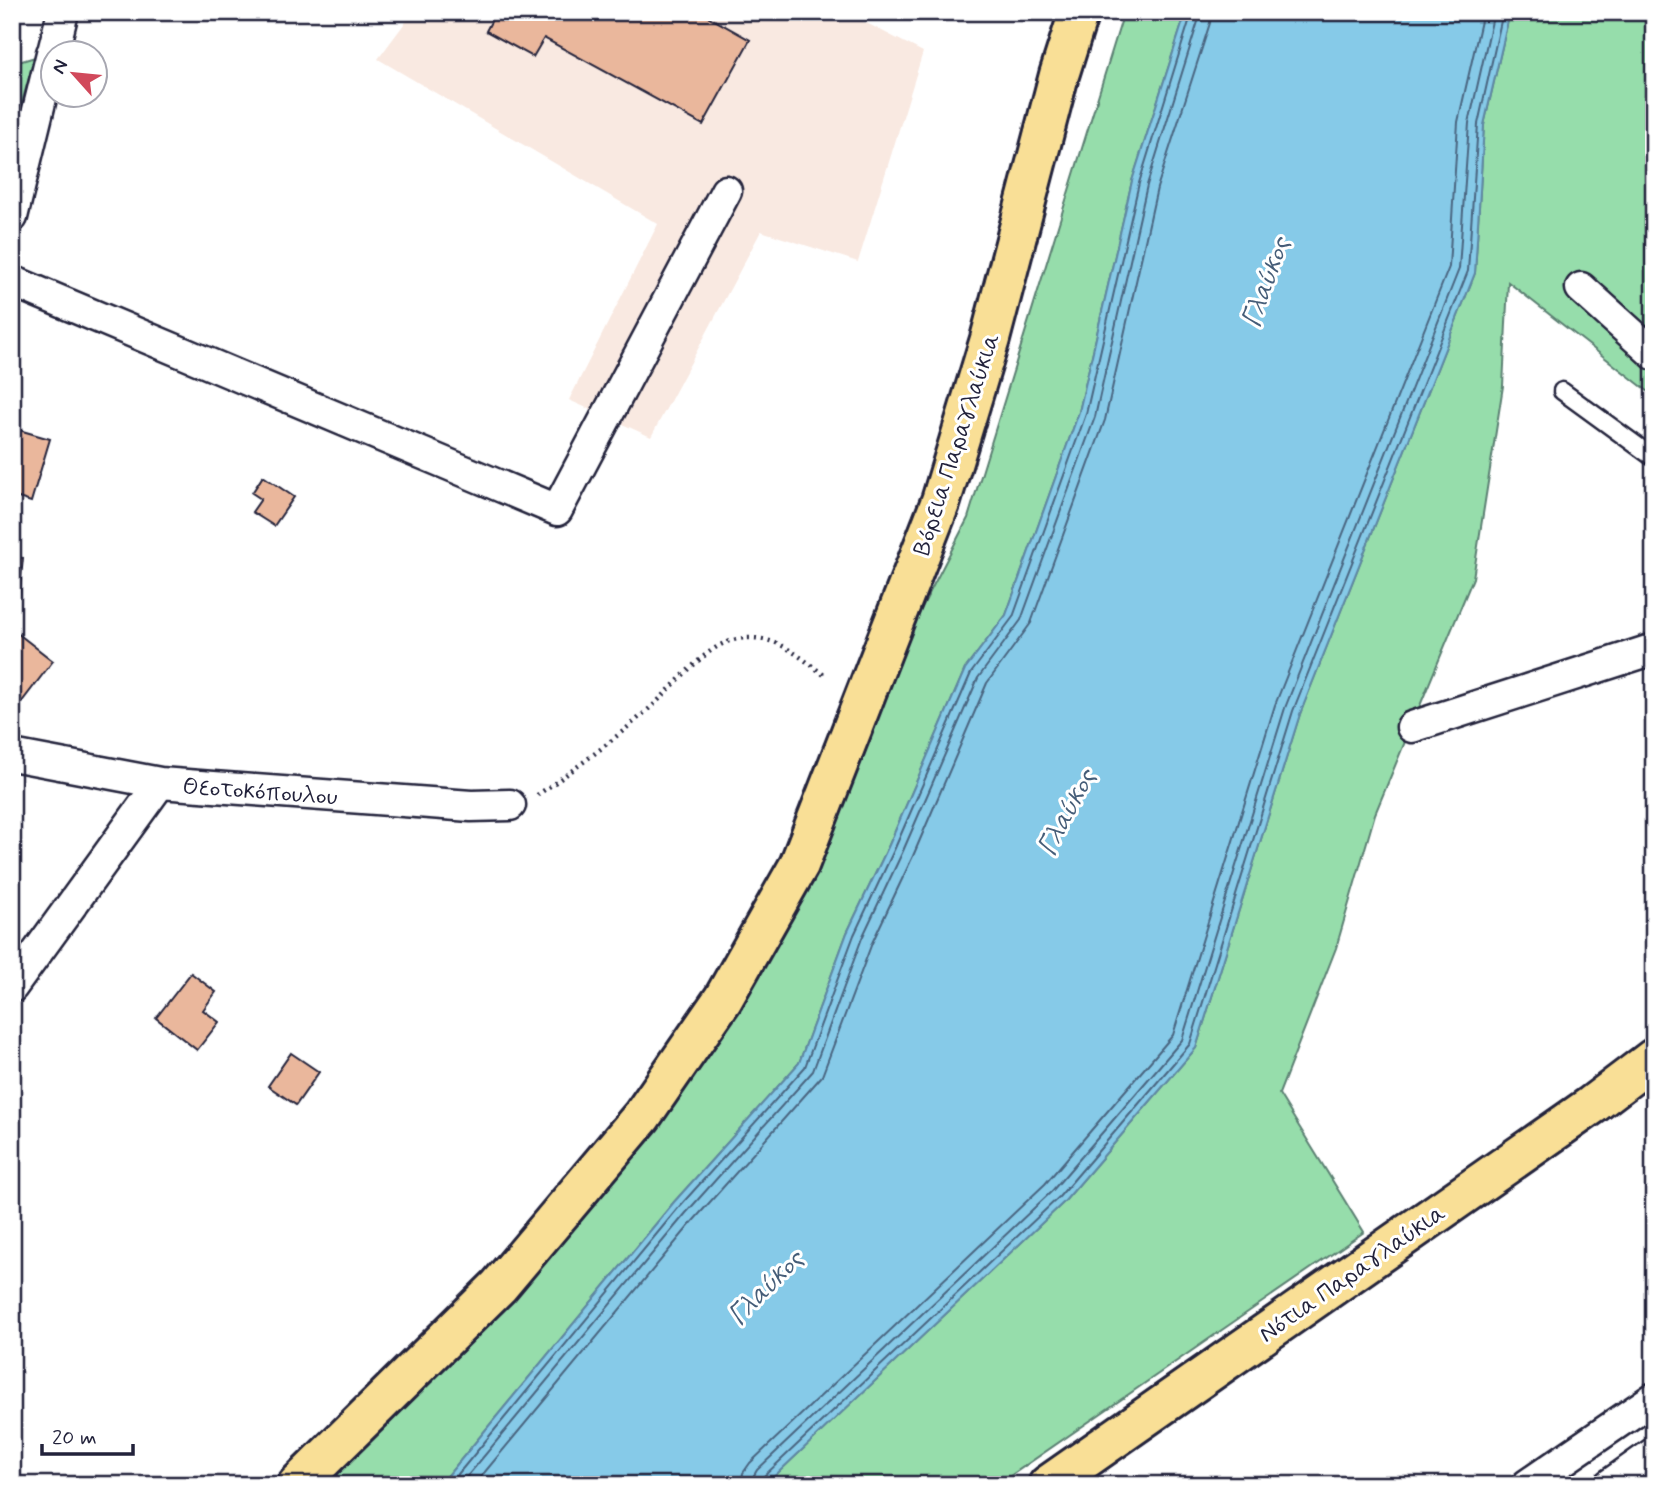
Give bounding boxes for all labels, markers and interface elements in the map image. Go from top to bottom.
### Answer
north arrow [38,38,108,108]
text: N [46,56,74,78]
water label: Γλαύκος [1235,231,1299,333]
street label: Βόρεια Παραγλαύκια [907,329,1008,560]
water label: Γλαύκος [1031,762,1106,862]
street label: Θεοτοκόπουλου [181,772,339,813]
street label: Νότια Παραγλαύκια [1253,1198,1452,1350]
water label: Γλαύκος [721,1242,813,1334]
scale bar [42,1413,133,1457]
text: 20 m [52,1424,97,1452]

